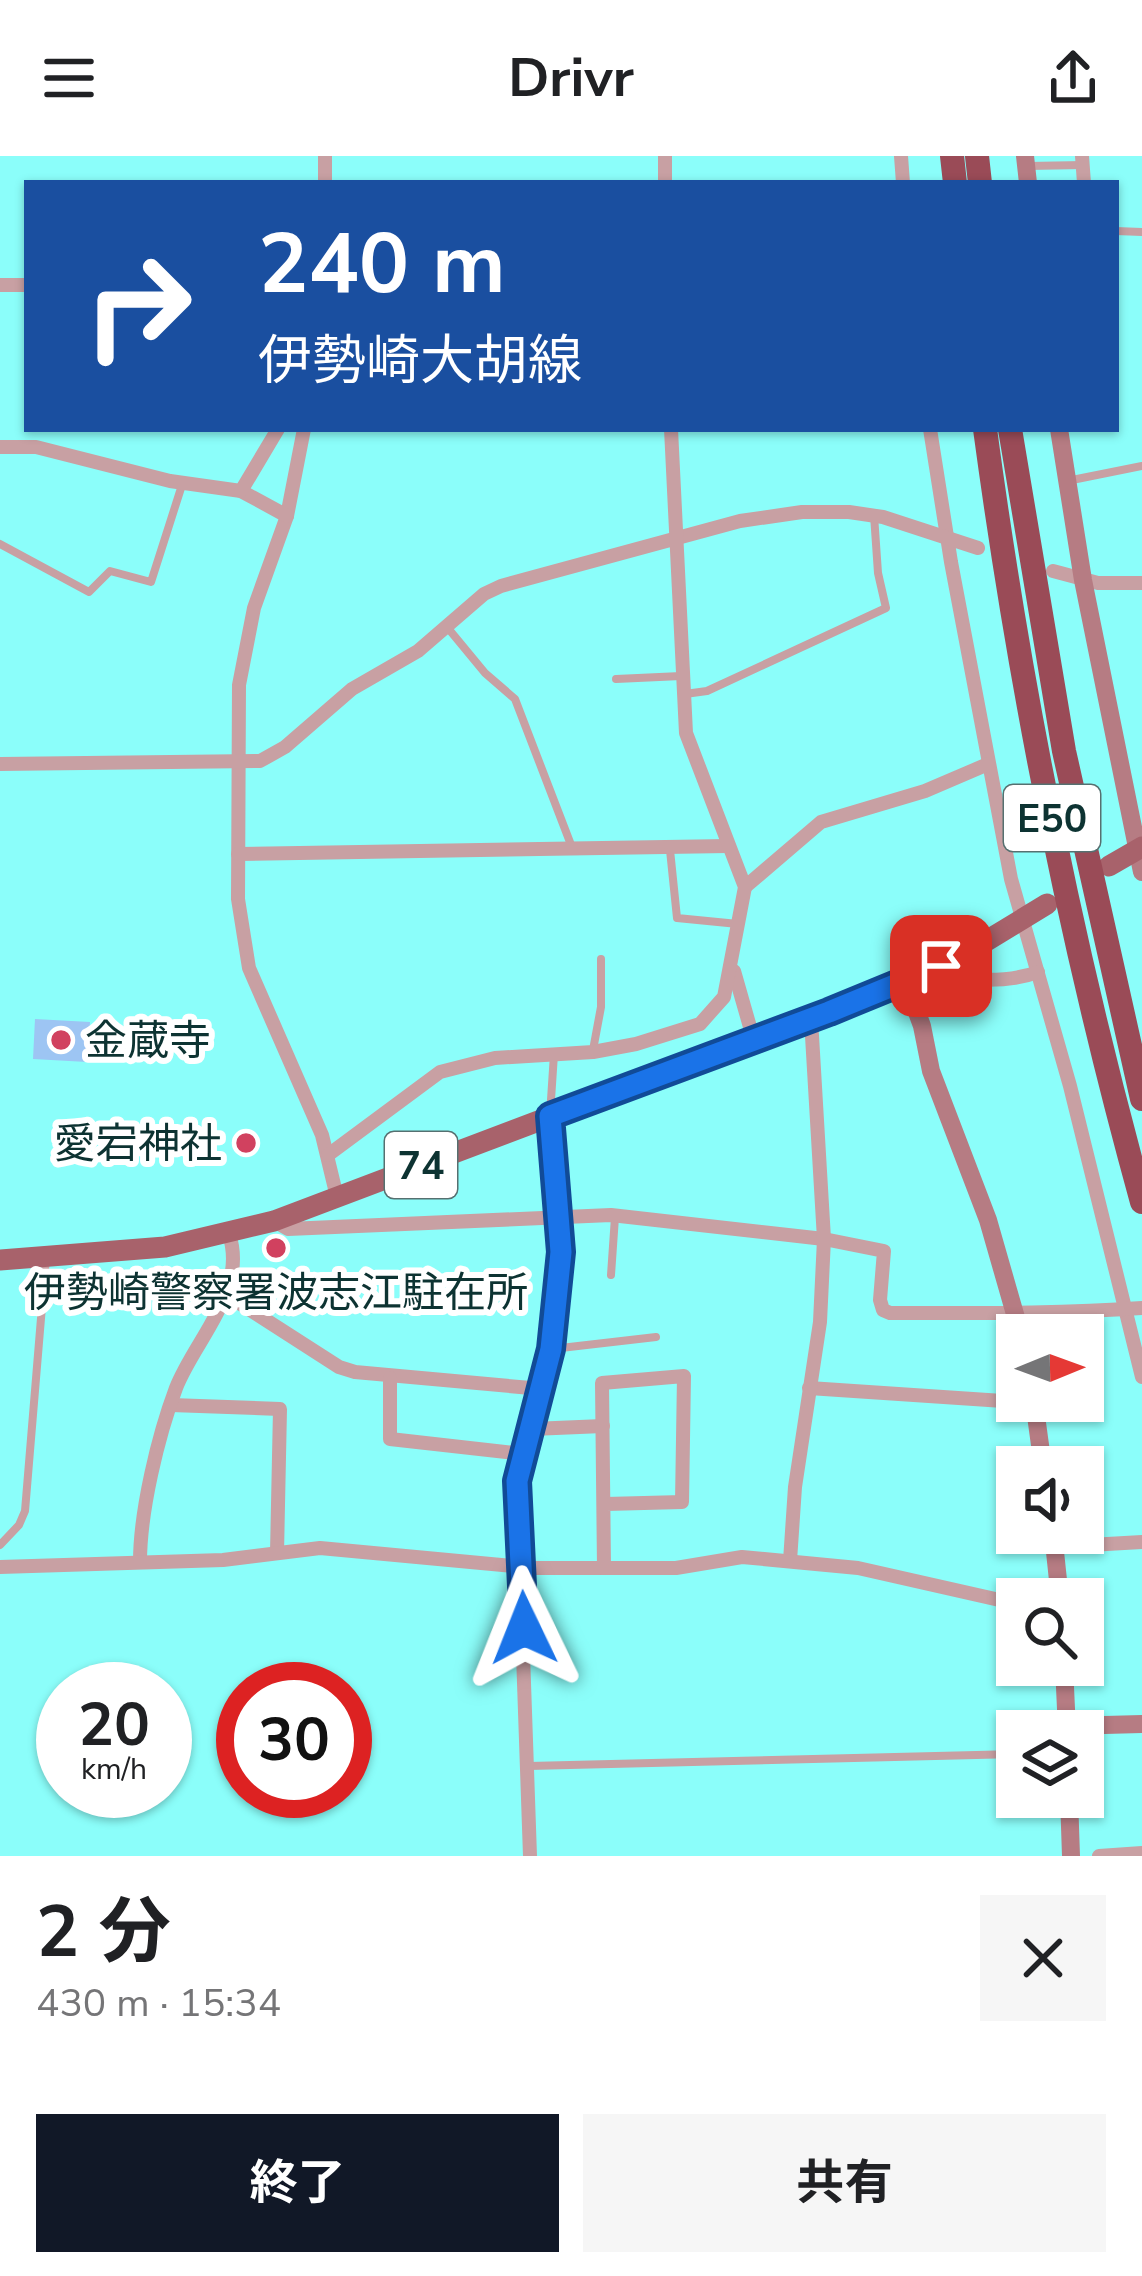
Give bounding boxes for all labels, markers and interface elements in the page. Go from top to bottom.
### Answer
text: Drivr [508,41,634,115]
icon: menu [36,45,102,111]
icon: share [1040,45,1106,111]
text: 240 m [258,207,506,322]
icon: right [60,228,216,384]
text: 伊勢崎大胡線 [258,324,582,398]
road number: E50 [1004,785,1100,851]
pin [890,915,992,1017]
icon: arrive [908,933,974,999]
place label: 金蔵寺 [85,1013,211,1070]
marker: 金蔵寺 [48,1027,74,1053]
place label: 愛宕神社 [54,1116,222,1173]
marker: 愛宕神社 [233,1130,259,1156]
road number: 74 [385,1132,457,1198]
marker: 伊勢崎警察署波志江駐在所 [263,1235,289,1261]
place label: 伊勢崎警察署波志江駐在所 [24,1265,528,1322]
north arrow [996,1314,1104,1422]
map controls [996,1314,1104,1818]
button: sound [996,1446,1104,1554]
position arrow [461,1565,587,1691]
button: search [996,1578,1104,1686]
speed limit sign: 30 [216,1662,372,1818]
text: 20 [78,1684,150,1766]
button: layers [996,1710,1104,1818]
text: km/h [81,1749,147,1790]
text: 2 分 [36,1883,171,1981]
button: close [980,1895,1106,2021]
text: 430 m · 15:34 [36,1977,281,2030]
button: 終了 [36,2114,559,2252]
button: 共有 [583,2114,1106,2252]

